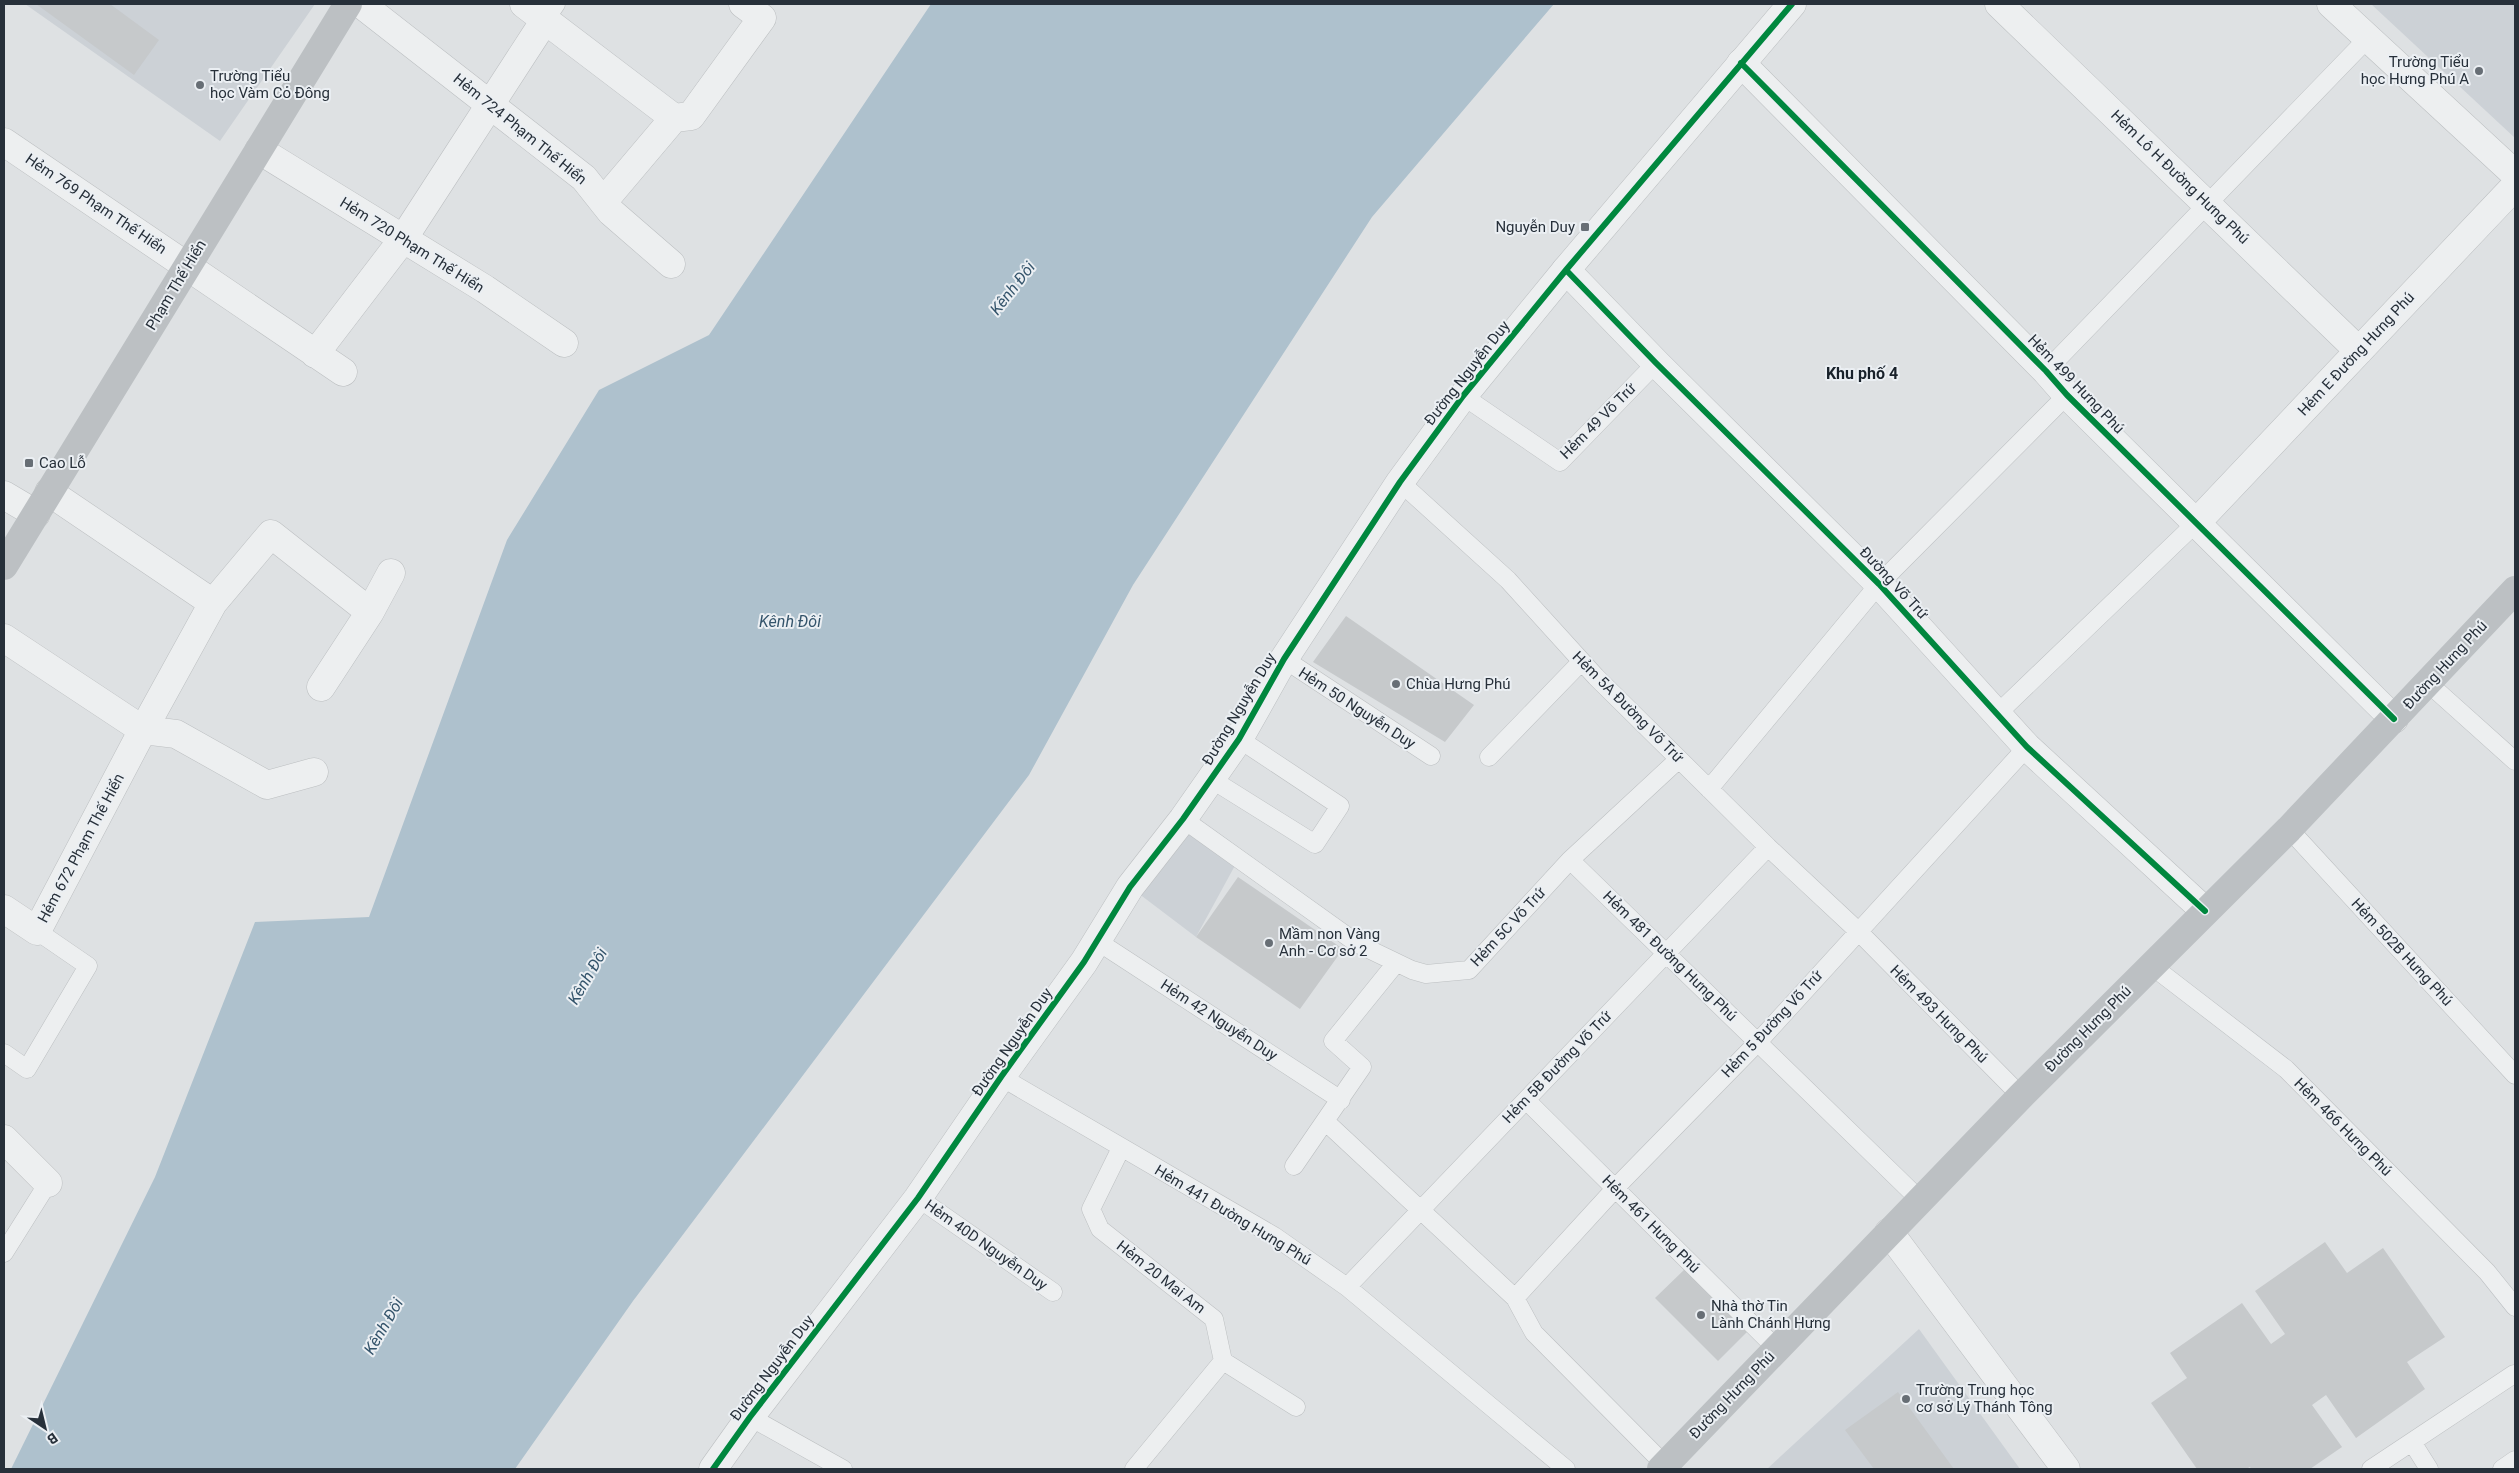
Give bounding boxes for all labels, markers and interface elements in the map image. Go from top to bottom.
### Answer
place label: Trường Tiểu học Hưng Phú A [2361,53,2469,88]
marker: Trường Tiểu học Hưng Phú A [2473,65,2485,77]
place label: Trường Tiểu học Vàm Cỏ Đông [210,67,330,102]
street label: Hẻm 724 Phạm Thế Hiển [450,70,590,188]
marker: Trường Tiểu học Vàm Cỏ Đông [194,79,206,91]
street label: Hẻm Lô H Đường Hưng Phú [2107,106,2253,248]
street label: Hẻm 769 Phạm Thế Hiển [22,150,170,258]
street label: Hẻm 720 Phạm Thế Hiển [337,193,487,297]
place label: Nguyễn Duy [1495,218,1575,236]
marker: Nguyễn Duy [1579,221,1591,233]
street label: Phạm Thế Hiển [142,237,210,333]
water label: Kênh Đôi [986,258,1039,319]
street label: Hẻm E Đường Hưng Phú [2294,288,2418,420]
street label: Đường Nguyễn Duy [1421,317,1513,429]
street label: Hẻm 499 Hưng Phú [2024,331,2128,437]
district label: Khu phố 4 [1826,364,1898,383]
street label: Hẻm 49 Võ Trứ [1556,379,1640,463]
place label: Cao Lỗ [39,454,86,472]
marker: Cao Lỗ [23,457,35,469]
street label: Đường Võ Trứ [1856,543,1933,623]
water label: Kênh Đôi [759,612,821,631]
street label: Đường Hưng Phú [2399,617,2491,713]
street label: Hẻm 5A Đường Võ Trứ [1569,648,1688,767]
street label: Đường Nguyễn Duy [1198,650,1280,768]
street label: Hẻm 50 Nguyễn Duy [1295,664,1419,752]
place label: Chùa Hưng Phú [1406,675,1511,693]
marker: Chùa Hưng Phú [1390,678,1402,690]
street label: Hẻm 672 Phạm Thế Hiển [34,770,128,926]
street label: Hẻm 5C Võ Trứ [1467,883,1550,970]
street label: Hẻm 481 Đường Hưng Phú [1599,887,1741,1025]
street label: Hẻm 502B Hưng Phú [2348,895,2456,1009]
place label: Mầm non Vàng Anh - Cơ sở 2 [1279,925,1380,960]
marker: Mầm non Vàng Anh - Cơ sở 2 [1263,937,1275,949]
water label: Kênh Đôi [564,945,611,1008]
street label: Hẻm 493 Hưng Phú [1886,961,1992,1067]
street label: Hẻm 5 Đường Võ Trứ [1718,966,1827,1081]
street label: Hẻm 42 Nguyễn Duy [1157,976,1281,1064]
street label: Đường Hưng Phú [2041,982,2135,1076]
street label: Đường Nguyễn Duy [968,984,1056,1100]
street label: Hẻm 5B Đường Võ Trứ [1499,1007,1616,1127]
street label: Hẻm 466 Hưng Phú [2290,1074,2396,1180]
street label: Hẻm 441 Đường Hưng Phú [1152,1161,1314,1269]
street label: Hẻm 461 Hưng Phú [1598,1171,1704,1277]
street label: Hẻm 40D Nguyễn Duy [921,1196,1051,1294]
street label: Hẻm 20 Mai Am [1113,1237,1209,1317]
water label: Kênh Đôi [360,1295,407,1358]
place label: Nhà thờ Tin Lành Chánh Hưng [1711,1297,1831,1332]
marker: Nhà thờ Tin Lành Chánh Hưng [1695,1309,1707,1321]
street label: Đường Nguyễn Duy [726,1312,818,1424]
street label: Đường Hưng Phú [1686,1347,1778,1443]
place label: Trường Trung học cơ sở Lý Thánh Tông [1916,1381,2053,1416]
marker: Trường Trung học cơ sở Lý Thánh Tông [1900,1393,1912,1405]
north arrow [20,1403,70,1453]
text: B [44,1430,61,1448]

